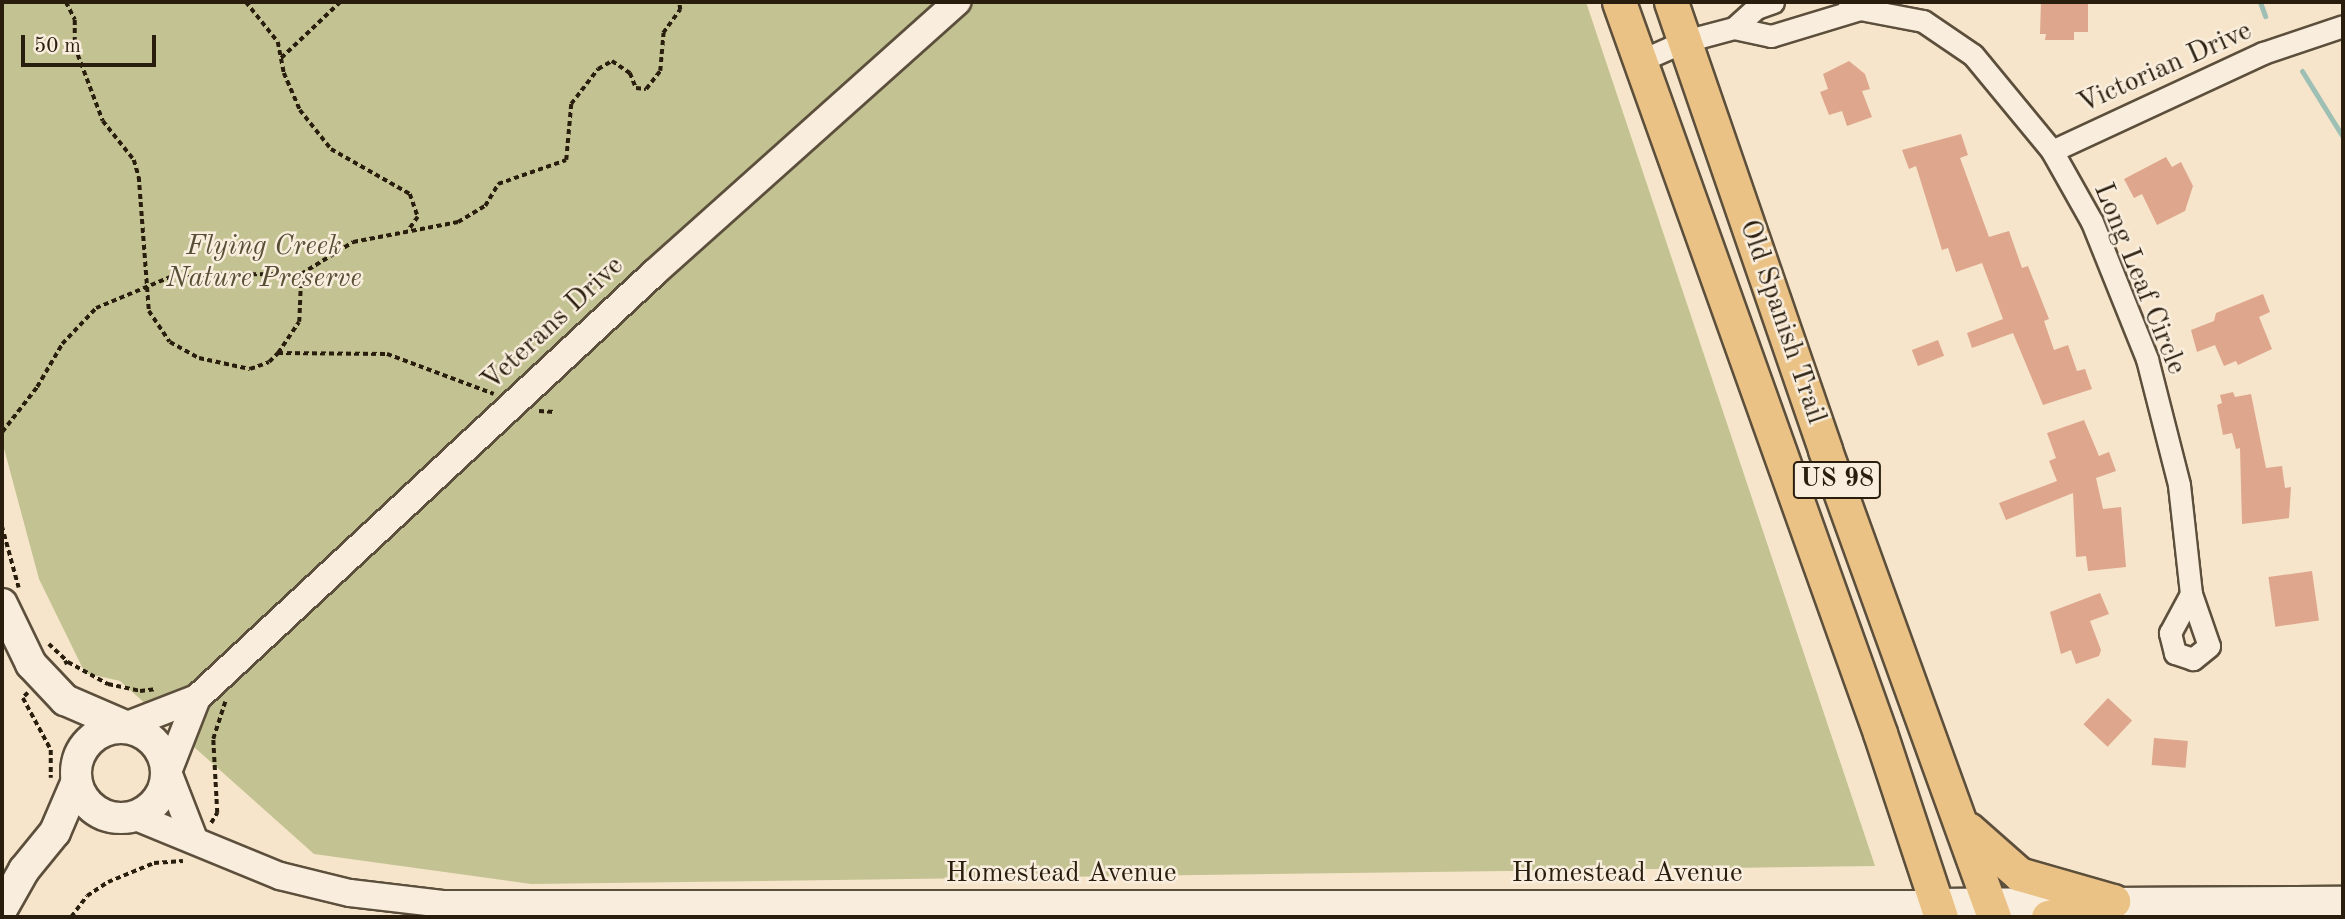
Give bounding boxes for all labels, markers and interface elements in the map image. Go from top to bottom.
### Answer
street label: Victorian Drive [2073,15,2257,121]
scale bar [24,21,159,65]
text: 50 m [34,36,81,57]
street label: Long Leaf Circle [2085,178,2193,380]
street label: Old Spanish Trail [1731,216,1833,428]
park label: Flying Creek Nature Preserve [166,230,362,296]
street label: Veterans Drive [475,250,631,398]
road number: US 98 [1792,458,1882,502]
street label: Homestead Avenue [945,857,1177,891]
street label: Homestead Avenue [1511,857,1743,891]

